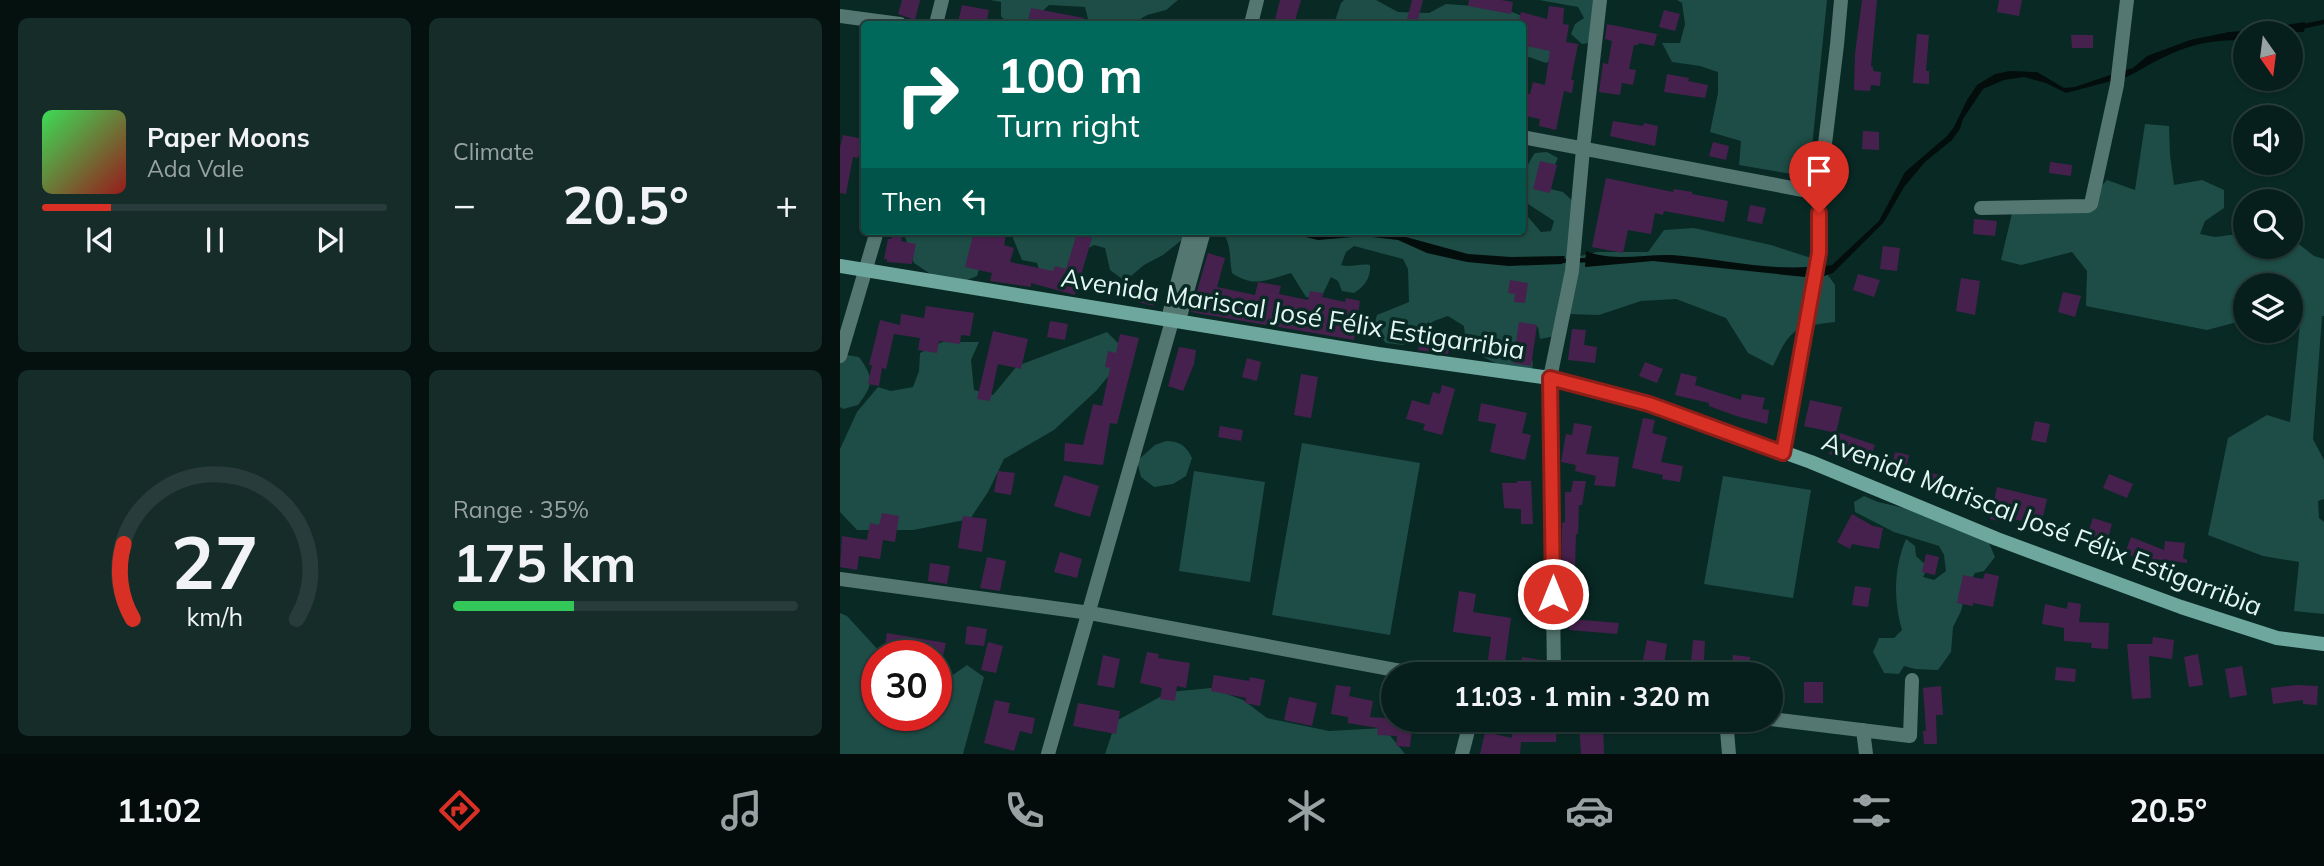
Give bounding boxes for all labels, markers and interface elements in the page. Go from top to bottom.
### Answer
north arrow [2233,21,2303,91]
map controls [2233,21,2303,343]
text: 100 m [997,44,1143,105]
icon: right [882,49,973,140]
text: Turn right [997,105,1140,145]
button: sound [2233,105,2303,175]
text: Paper Moons [147,121,310,154]
text: Climate [453,137,534,166]
pin [1789,141,1849,213]
icon: arrive [1800,152,1838,190]
text: Ada Vale [147,154,244,183]
text: 20.5° [562,172,689,237]
text: − [453,180,476,228]
text: + [775,180,798,228]
icon: left [956,182,994,220]
text: Then [882,185,942,218]
button: search [2233,189,2303,259]
icon: previous [81,221,119,259]
icon: pause [196,221,234,259]
icon: next [311,221,349,259]
street label: Avenida Mariscal José Félix Estigarribia [1059,261,1527,366]
button: layers [2233,273,2303,343]
street label: Avenida Mariscal José Félix Estigarribia [1817,424,2267,623]
text: Range · 35% [453,495,589,524]
text: 27 [171,516,258,607]
text: 175 km [453,530,636,595]
position arrow [1516,557,1590,631]
text: km/h [186,601,243,632]
speed limit sign: 30 [861,640,952,731]
text: 11:03 · 1 min · 320 m [1454,680,1710,713]
icon: directions [435,786,484,835]
icon: music [717,786,766,835]
icon: phone [1000,786,1049,835]
icon: climate [1282,786,1331,835]
icon: car [1565,786,1614,835]
icon: filters [1847,786,1896,835]
text: 11:02 [117,790,201,830]
text: 20.5° [2130,790,2207,830]

